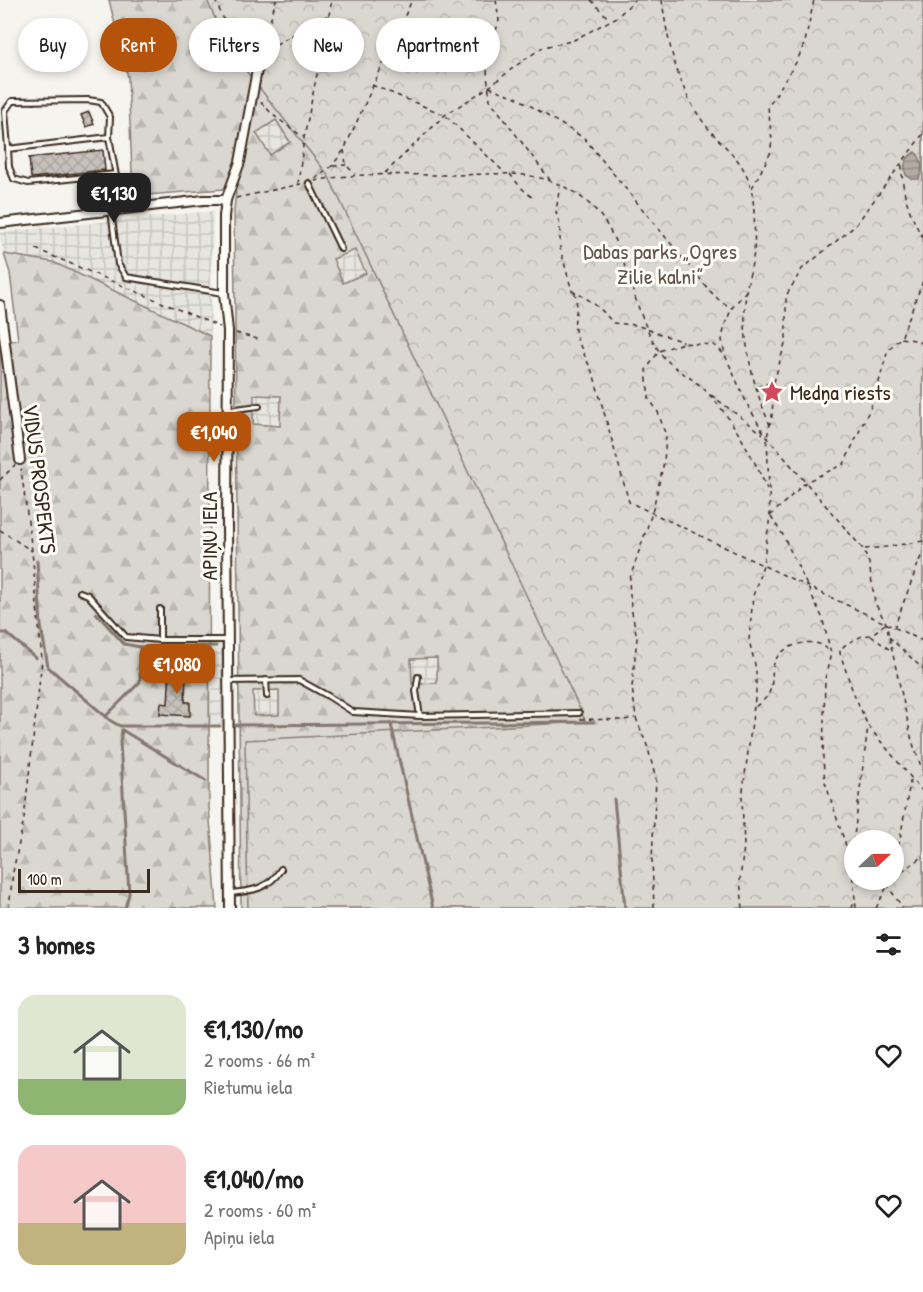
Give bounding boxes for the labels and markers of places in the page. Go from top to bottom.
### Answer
pin: €1,130 [65,173,163,224]
place label: Medņa riests [790,377,891,407]
place icon: Medņa riests [759,379,785,405]
pin: €1,040 [165,412,263,463]
pin: €1,080 [128,644,226,695]

